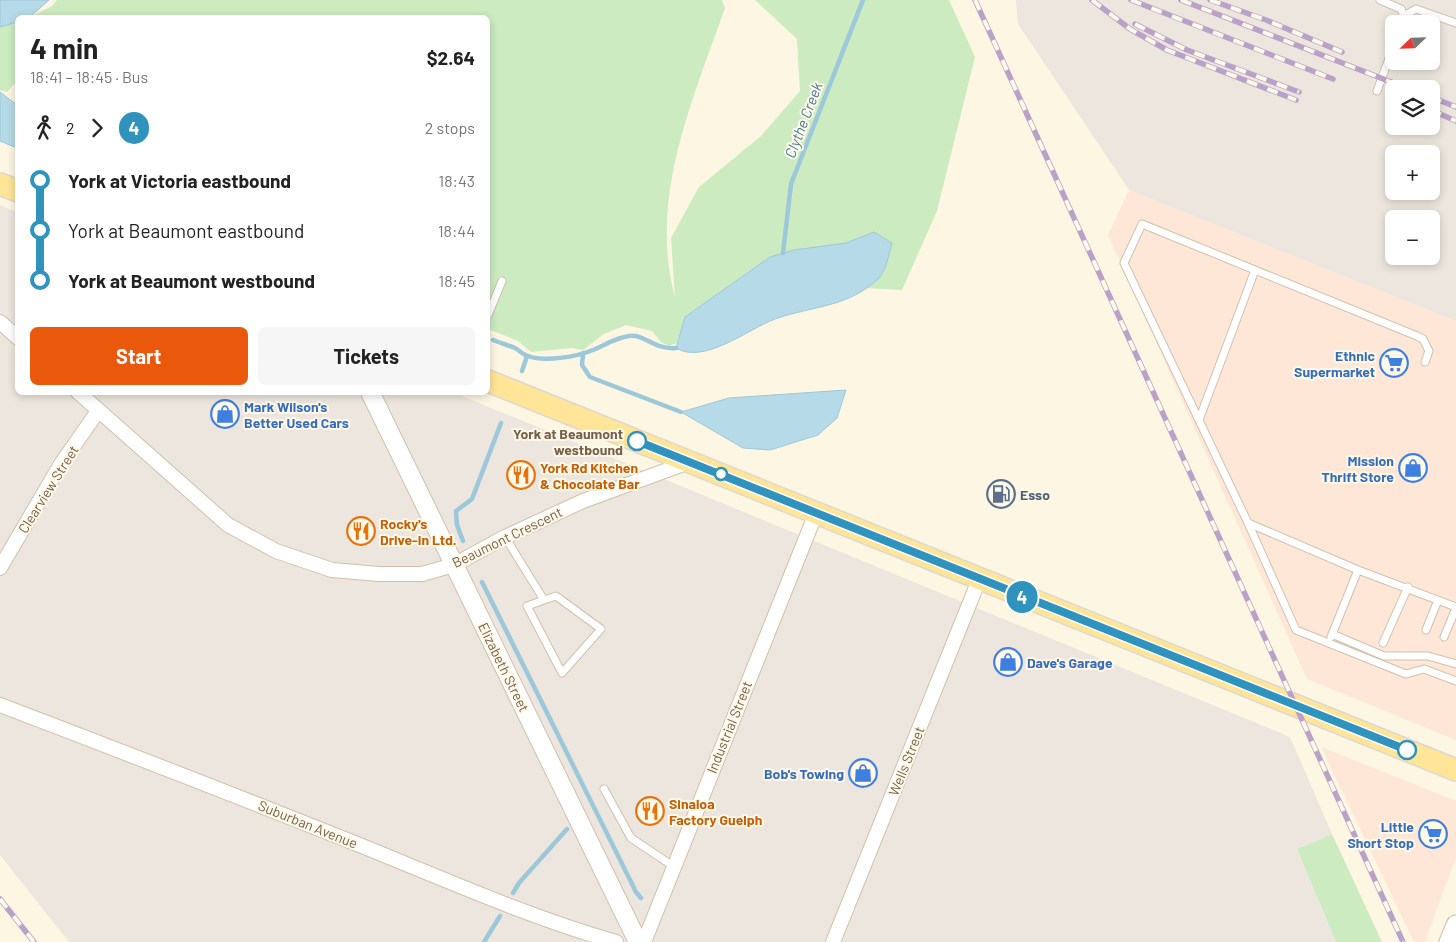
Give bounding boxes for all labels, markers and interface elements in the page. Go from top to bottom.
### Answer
north arrow [1385,15,1440,70]
map controls [1385,15,1440,265]
text: 4 min [30,31,98,65]
text: $2.64 [427,46,475,69]
text: 18:41 – 18:45 · Bus [30,67,148,86]
water label: Clythe Creek [780,79,826,160]
button: layers [1385,80,1440,135]
icon: walk [30,114,58,142]
icon: forward [83,114,111,142]
text: 4 [129,117,139,139]
text: 2 [66,118,75,137]
text: 2 stops [425,118,475,137]
button: + [1385,145,1440,200]
text: York at Victoria eastbound [68,169,291,192]
text: 18:43 [439,171,475,190]
button: − [1385,210,1440,265]
text: York at Beaumont eastbound [68,219,304,242]
text: 18:44 [438,221,475,240]
text: York at Beaumont westbound [68,269,315,292]
text: 18:45 [439,271,475,290]
button: Start [30,327,248,385]
button: Tickets [258,327,475,385]
place label: Ethnic Supermarket [1294,347,1375,380]
supermarket icon: Ethnic Supermarket [1379,348,1409,378]
place label: Mark Wilson's Better Used Cars [244,398,349,431]
shop icon: Mark Wilson's Better Used Cars [210,399,240,429]
place label: York at Beaumont westbound [513,425,623,458]
marker: York at Beaumont westbound [627,431,647,451]
street label: Clearview Street [14,442,82,536]
place label: Mission Thrift Store [1322,452,1394,485]
shop icon: Mission Thrift Store [1398,453,1428,483]
place label: York Rd Kitchen & Chocolate Bar [540,459,640,492]
restaurant icon: York Rd Kitchen & Chocolate Bar [506,460,536,490]
unlabelled marker [714,467,728,481]
fuel station icon: Esso [986,479,1016,509]
place label: Esso [1020,486,1050,503]
street label: Beaumont Crescent [449,503,565,571]
place label: Rocky's Drive-In Ltd. [380,515,457,548]
restaurant icon: Rocky's Drive-In Ltd. [346,516,376,546]
line badge: 4 [1006,581,1038,613]
text: 4 [1017,586,1027,608]
street label: Elizabeth Street [475,620,533,714]
shop icon: Dave's Garage [993,647,1023,677]
place label: Dave's Garage [1027,654,1113,671]
street label: Industrial Street [703,678,755,776]
street label: Wells Street [884,724,928,798]
unlabelled marker [1397,740,1417,760]
shop icon: Bob's Towing [848,758,878,788]
place label: Bob's Towing [764,765,844,782]
place label: Sinaloa Factory Guelph [669,795,762,828]
street label: Suburban Avenue [256,796,360,852]
restaurant icon: Sinaloa Factory Guelph [635,796,665,826]
place label: Little Short Stop [1347,818,1414,851]
supermarket icon: Little Short Stop [1418,819,1448,849]

